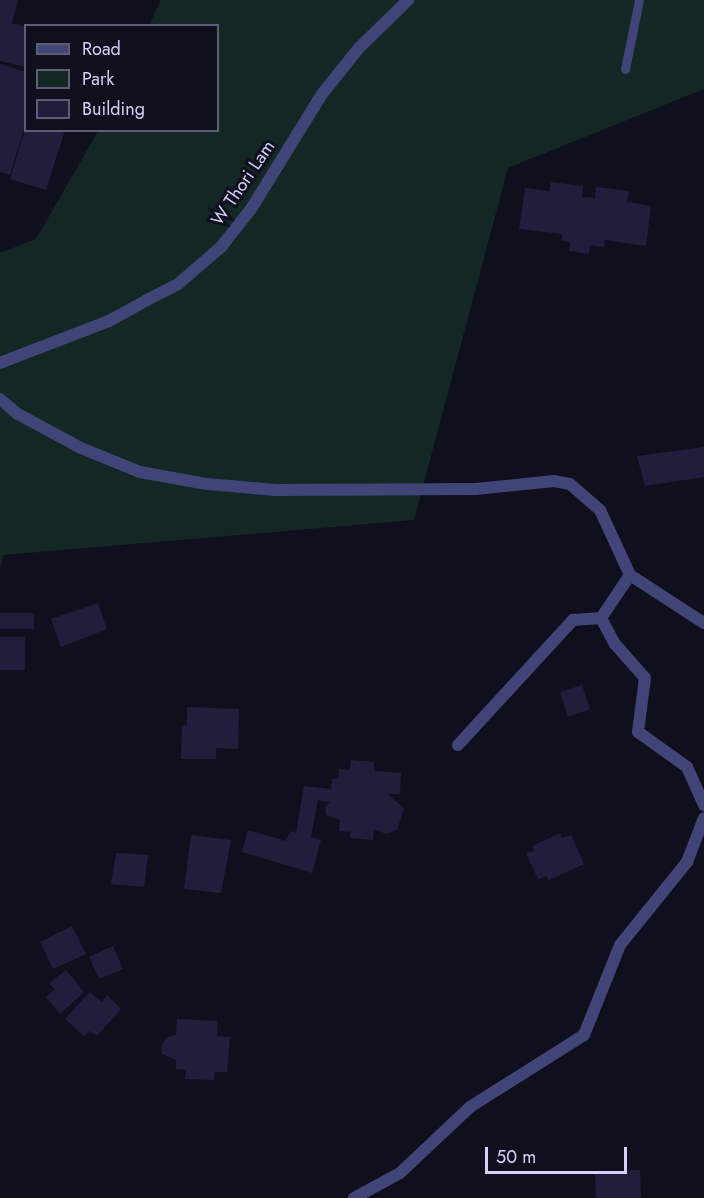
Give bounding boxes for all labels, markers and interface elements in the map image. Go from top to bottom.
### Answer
legend [24,24,219,132]
text: Road [82,36,121,62]
text: Park [82,66,114,92]
text: Building [82,96,145,122]
street label: W Thori Lam [207,136,279,230]
scale bar [488,1135,630,1173]
text: 50 m [496,1144,536,1170]

